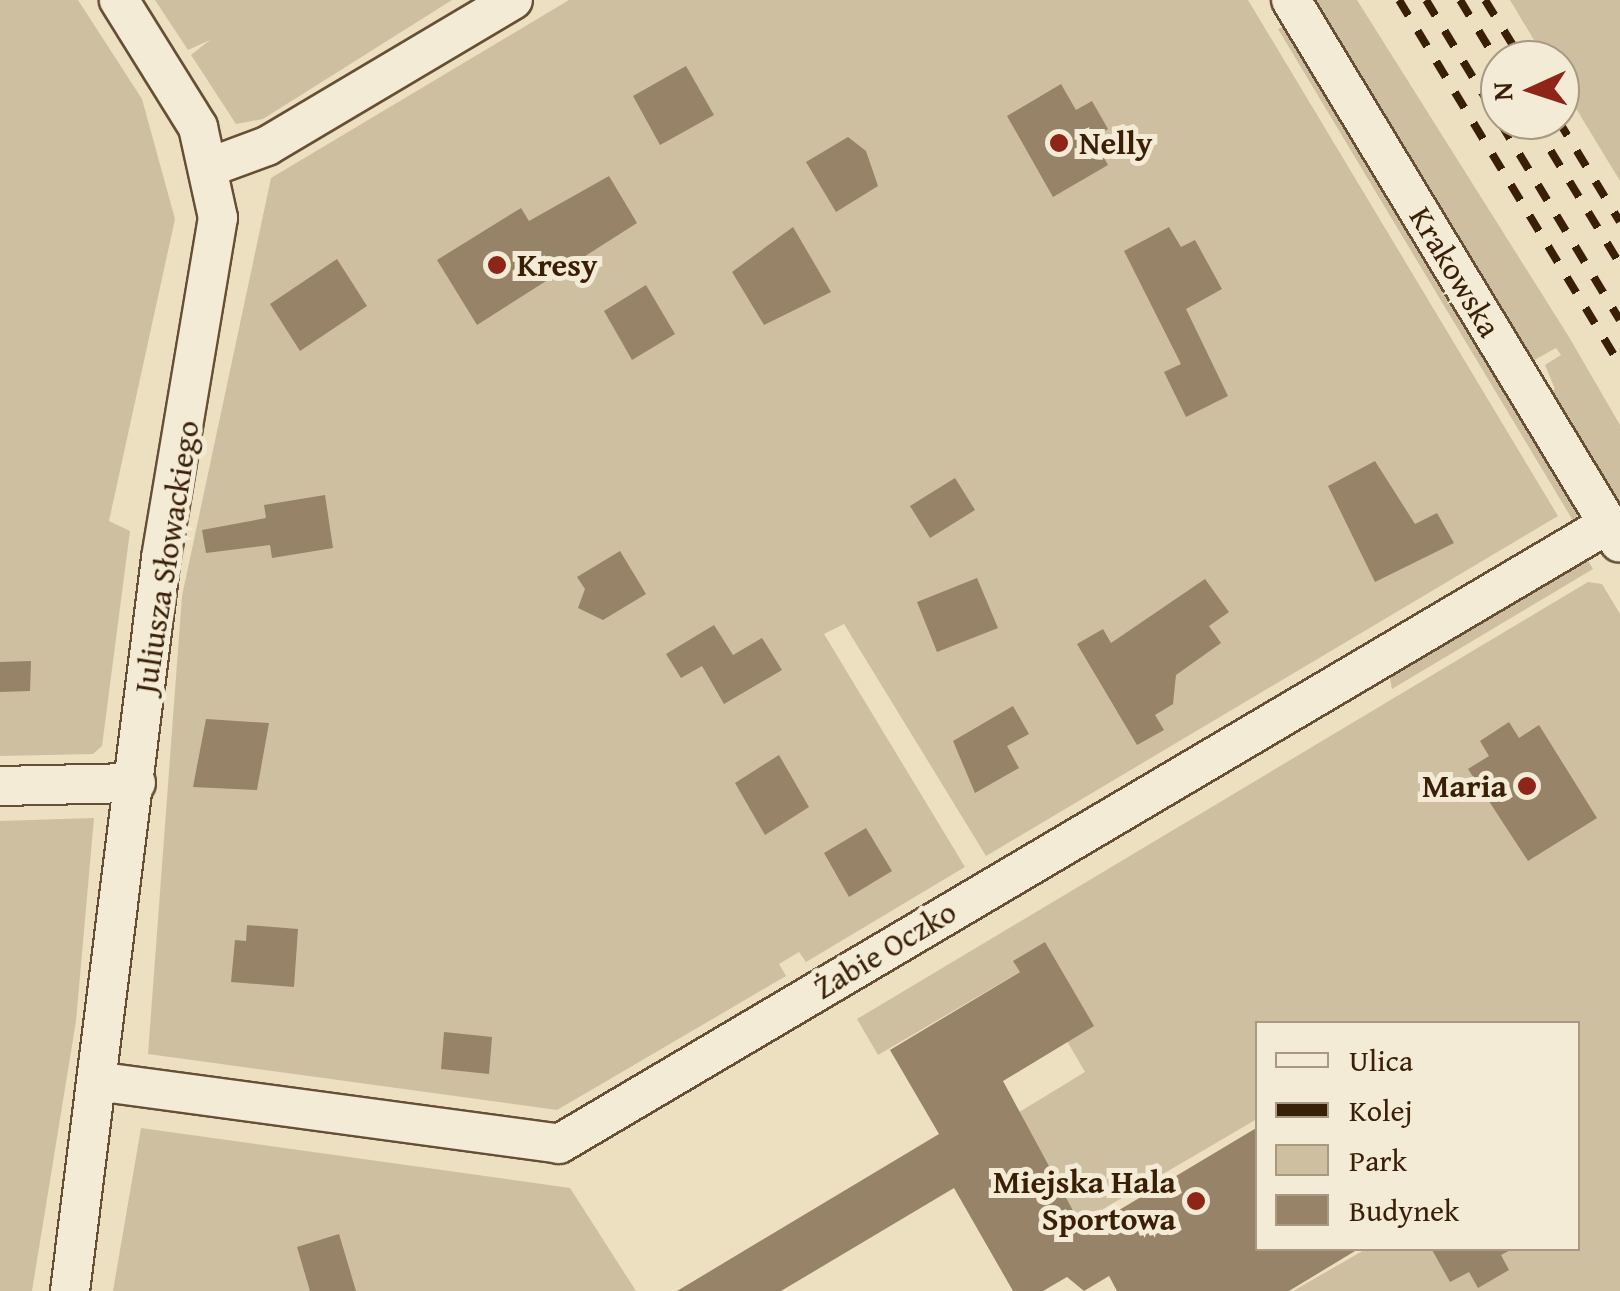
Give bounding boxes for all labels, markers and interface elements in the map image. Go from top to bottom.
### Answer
north arrow [1480,40,1580,140]
text: N [1481,81,1523,102]
place label: Nelly [1079,124,1152,162]
marker: Nelly [1048,132,1070,154]
street label: Krakowska [1401,200,1509,344]
place label: Kresy [517,246,597,284]
marker: Kresy [486,254,508,276]
street label: Juliusza Słowackiego [126,418,208,696]
place label: Maria [1422,767,1507,805]
marker: Maria [1516,775,1538,797]
street label: Żabie Oczko [807,893,963,1007]
legend [1255,1021,1580,1251]
text: Ulica [1349,1038,1413,1082]
text: Kolej [1349,1088,1413,1132]
text: Park [1349,1138,1407,1182]
place label: Miejska Hala Sportowa [993,1164,1176,1239]
text: Budynek [1349,1188,1459,1232]
marker: Miejska Hala Sportowa [1185,1190,1207,1212]

